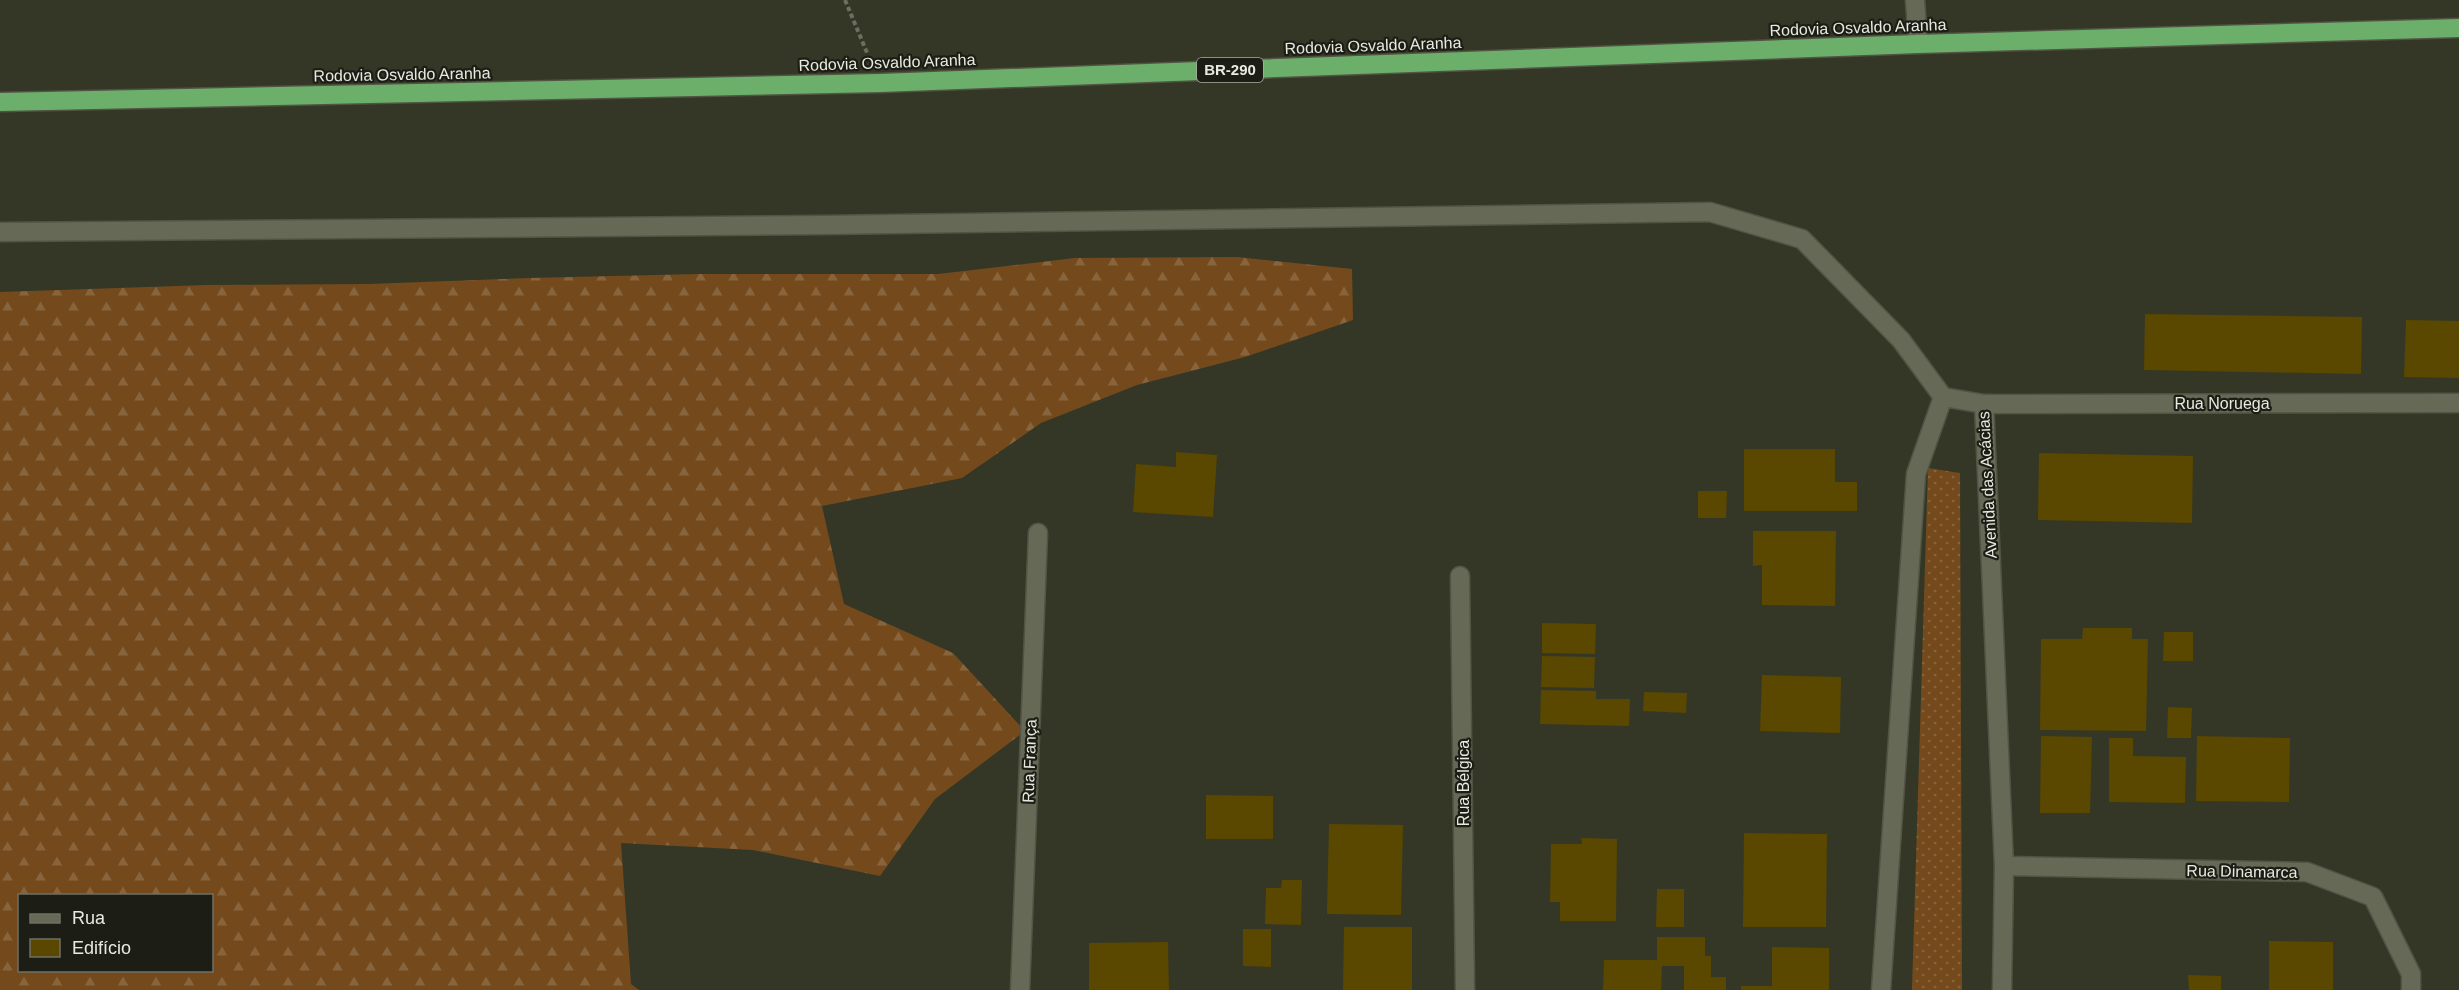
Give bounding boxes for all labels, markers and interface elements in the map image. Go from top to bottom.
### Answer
street label: Rodovia Osvaldo Aranha [1769,16,1947,39]
street label: Rodovia Osvaldo Aranha [1284,34,1462,57]
street label: Rodovia Osvaldo Aranha [798,51,976,74]
road number: BR-290 [1197,58,1263,82]
street label: Rodovia Osvaldo Aranha [313,64,491,85]
street label: Rua Noruega [2174,395,2270,412]
street label: Avenida das Acácias [1975,411,2000,559]
street label: Rua França [1020,719,1039,803]
street label: Rua Bélgica [1455,740,1472,826]
street label: Rua Dinamarca [2186,862,2298,881]
legend [18,894,213,972]
text: Rua [72,908,106,928]
text: Edifício [72,938,131,958]

